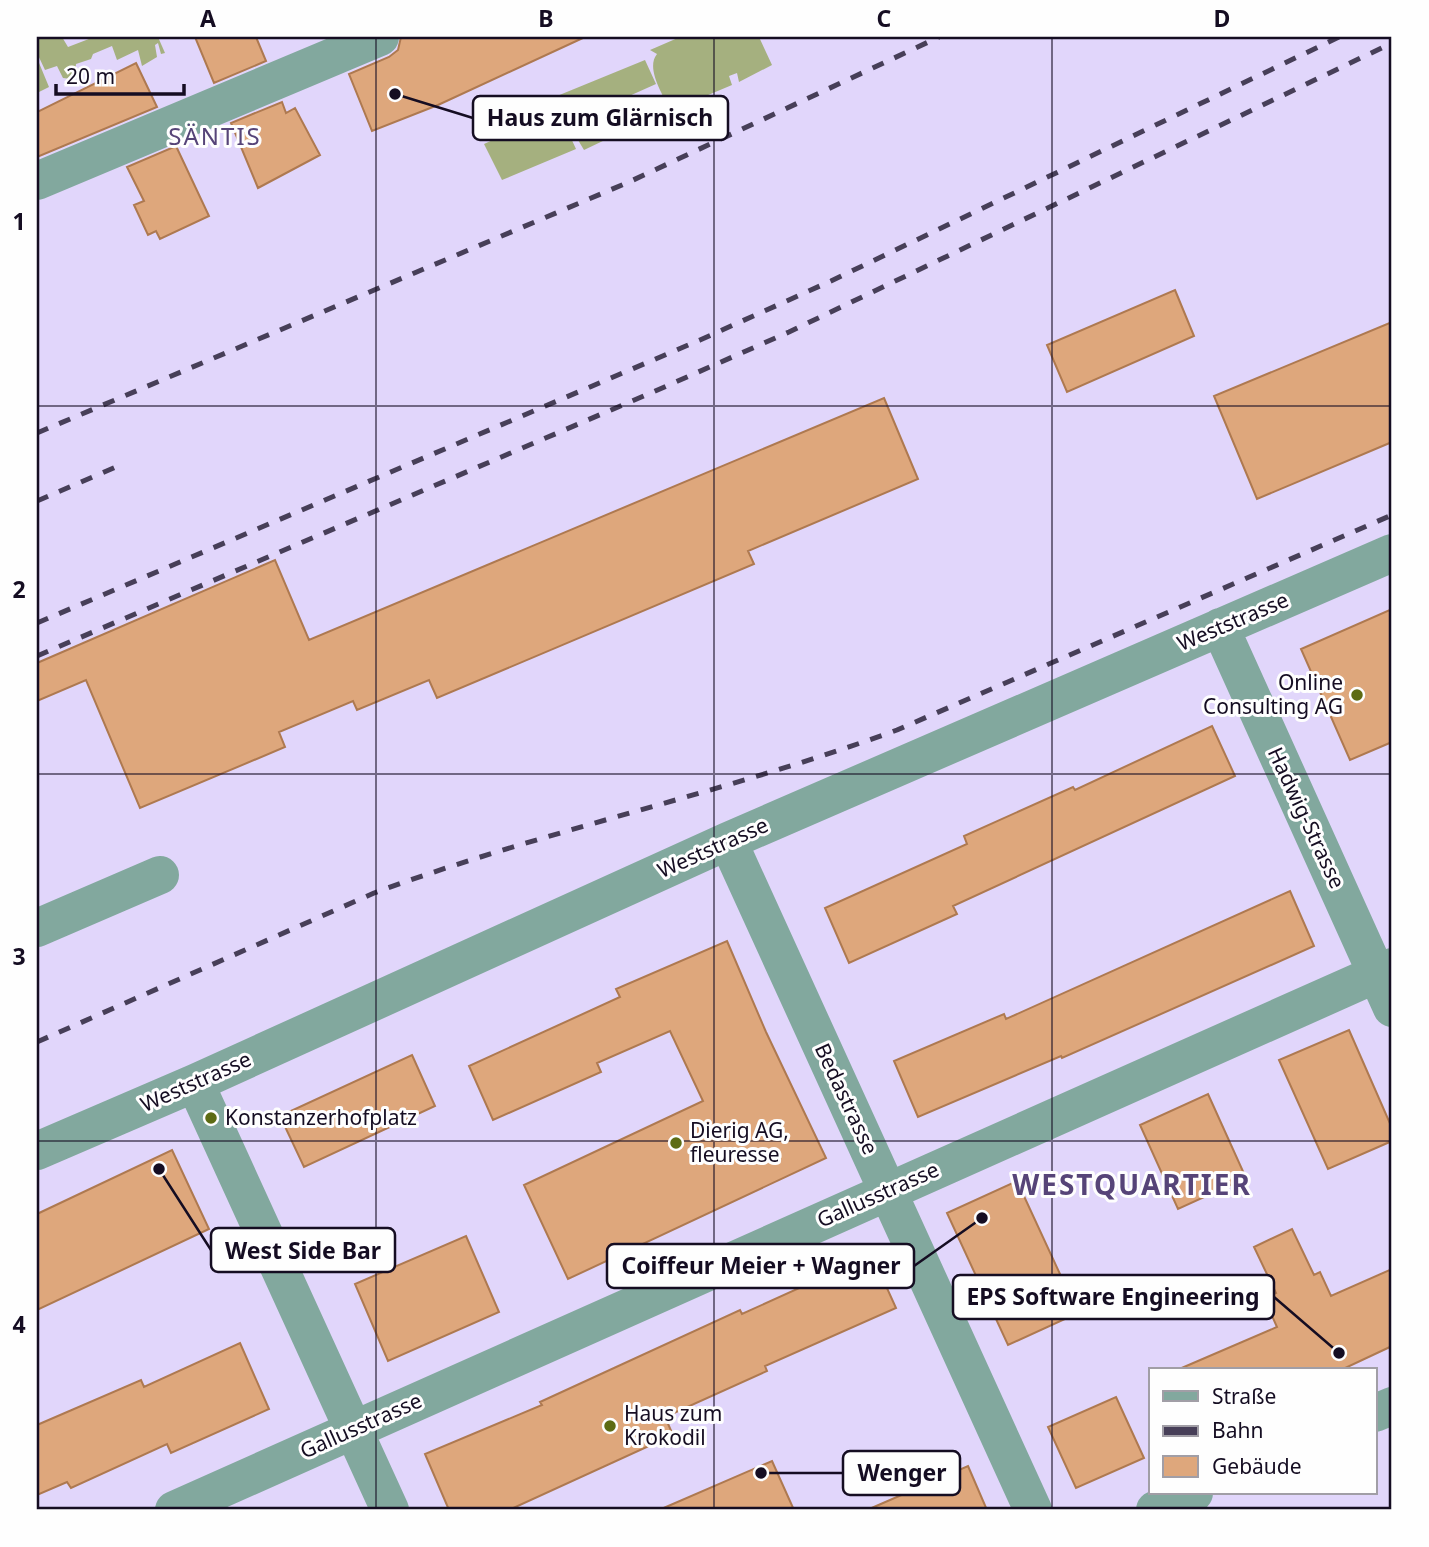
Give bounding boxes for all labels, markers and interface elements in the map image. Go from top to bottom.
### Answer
text: A [200,2,216,34]
text: B [538,2,554,34]
text: C [877,2,892,34]
text: D [1214,2,1230,34]
scale bar [56,52,184,96]
text: 20 m [66,62,115,90]
callout: Haus zum Glärnisch [473,96,728,140]
text: Haus zum Glärnisch [487,101,713,133]
district label: SÄNTIS [168,119,262,152]
text: 1 [12,205,26,237]
text: 2 [12,573,26,605]
street label: Weststrasse [1173,585,1292,657]
place label: Online Consulting AG [1203,668,1343,720]
marker: Online Consulting AG [1349,687,1365,703]
street label: Hadwig-Strasse [1262,742,1352,893]
street label: Weststrasse [653,810,772,884]
text: 3 [12,940,26,972]
street label: Bedastrasse [809,1038,885,1159]
street label: Weststrasse [136,1044,255,1118]
place label: Konstanzerhofplatz [225,1103,417,1131]
marker: Konstanzerhofplatz [203,1110,219,1126]
place label: Dierig AG, fleuresse [690,1116,789,1168]
marker: Dierig AG, fleuresse [668,1135,684,1151]
street label: Gallusstrasse [812,1155,943,1233]
district label: WESTQUARTIER [1012,1165,1252,1203]
callout: West Side Bar [211,1228,395,1272]
text: West Side Bar [225,1234,381,1266]
callout: Coiffeur Meier + Wagner [607,1244,914,1288]
text: Coiffeur Meier + Wagner [621,1249,901,1281]
callout: EPS Software Engineering [953,1275,1274,1319]
text: EPS Software Engineering [966,1280,1260,1312]
text: 4 [12,1308,26,1340]
legend [1149,1368,1376,1494]
text: Straße [1212,1382,1276,1410]
street label: Gallusstrasse [295,1386,426,1464]
place label: Haus zum Krokodil [624,1399,722,1451]
text: Bahn [1212,1416,1263,1444]
marker: Haus zum Krokodil [602,1418,618,1434]
callout: Wenger [843,1451,960,1495]
text: Gebäude [1212,1452,1302,1480]
text: Wenger [857,1456,947,1488]

